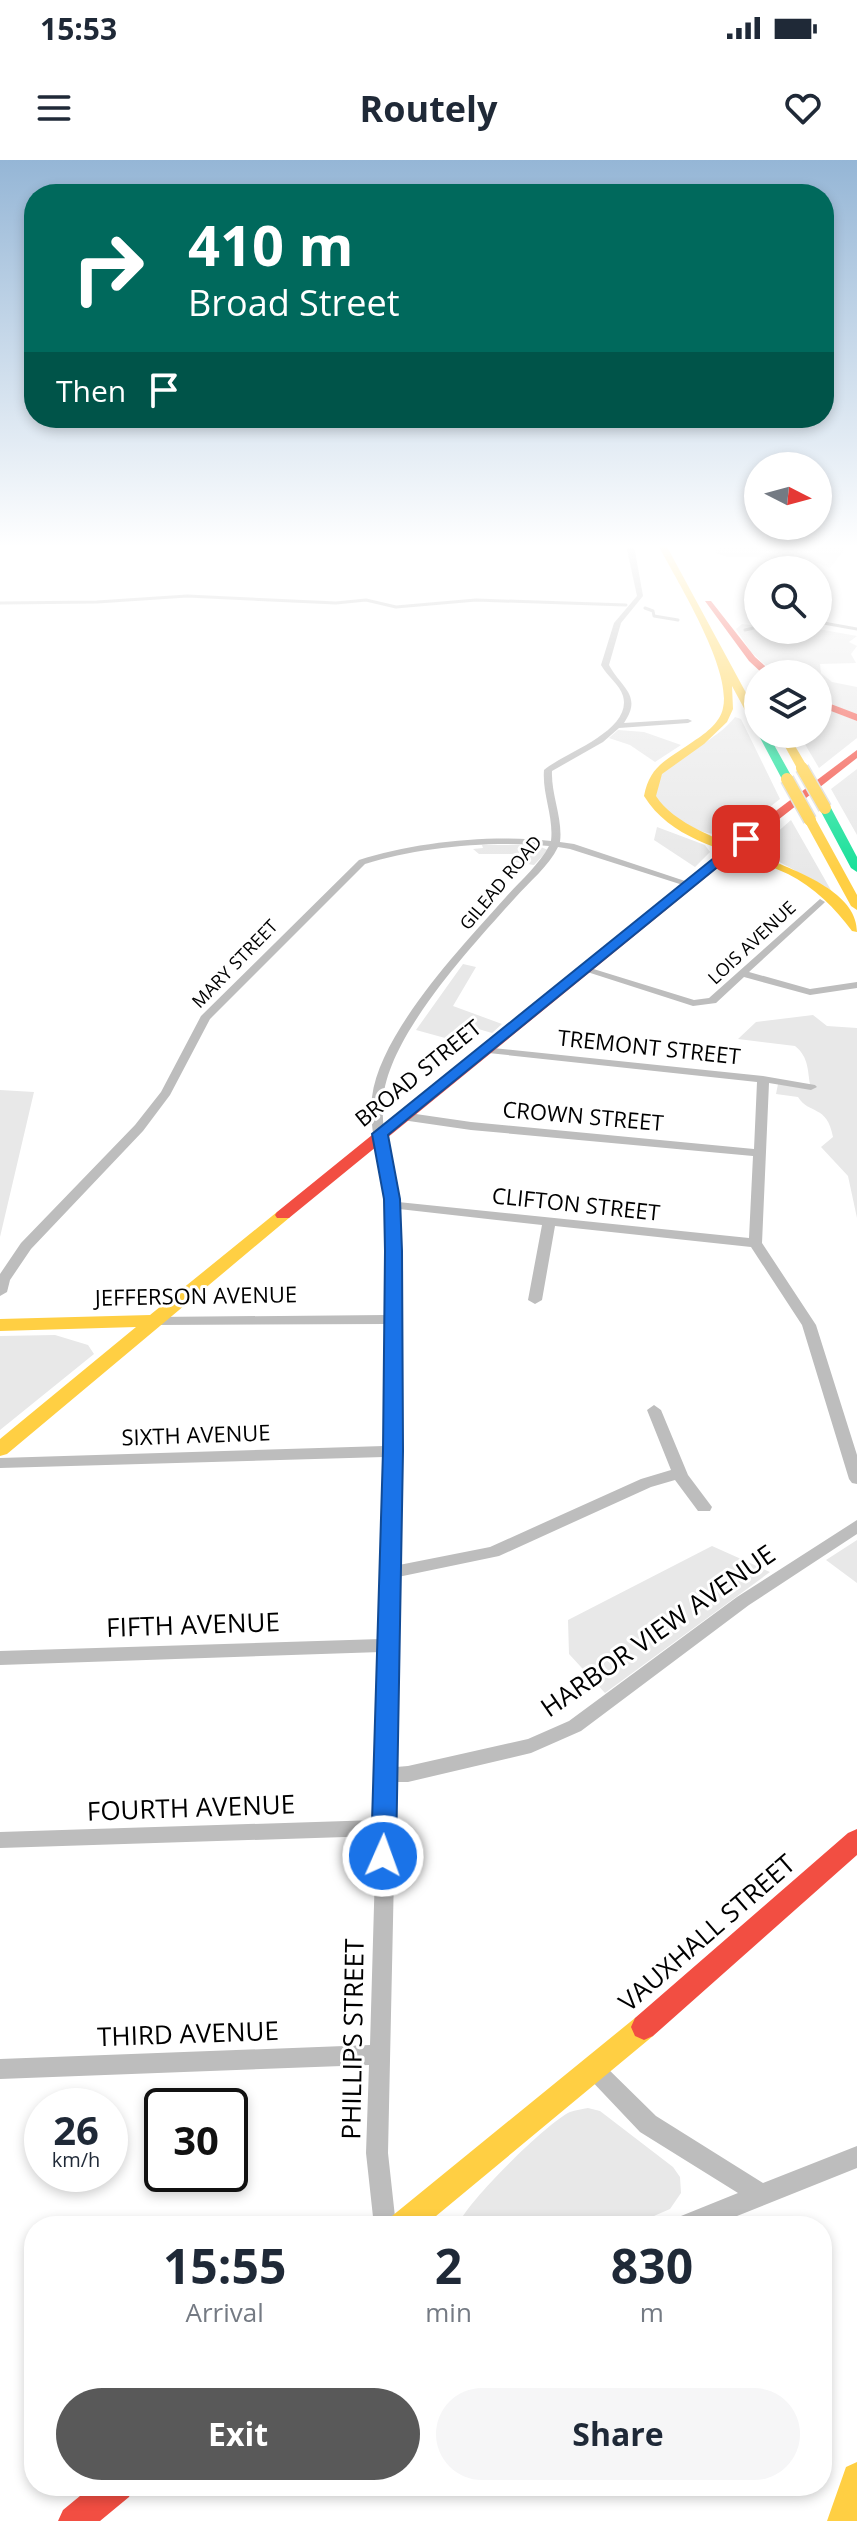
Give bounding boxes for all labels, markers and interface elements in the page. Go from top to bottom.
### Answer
text: 15:53 [40,8,117,49]
text: Routely [359,84,498,133]
icon: menu [32,86,76,130]
icon: heart [781,86,825,130]
text: 410 m [188,206,354,282]
icon: right [56,216,160,320]
text: Broad Street [188,278,400,327]
icon: arrive [142,368,186,412]
text: Then [56,370,126,411]
north arrow [744,452,832,540]
map controls [744,452,832,748]
button: search [744,556,832,644]
button: layers [744,660,832,748]
pin [712,805,780,873]
icon: arrive [724,817,768,861]
street label: GILEAD ROAD [454,830,547,935]
street label: LOIS AVENUE [702,895,800,989]
street label: MARY STREET [186,914,283,1013]
street label: BROAD STREET [348,1012,487,1133]
street label: TREMONT STREET [556,1021,742,1071]
street label: CROWN STREET [501,1093,665,1137]
street label: CLIFTON STREET [491,1179,662,1227]
street label: JEFFERSON AVENUE [93,1278,297,1312]
street label: SIXTH AVENUE [121,1416,271,1452]
street label: HARBOR VIEW AVENUE [533,1535,782,1725]
street label: FIFTH AVENUE [106,1603,280,1645]
street label: FOURTH AVENUE [86,1785,296,1829]
position arrow [341,1814,425,1898]
street label: VAUXHALL STREET [610,1845,803,2019]
street label: PHILLIPS STREET [332,1938,372,2140]
street label: THIRD AVENUE [96,2012,279,2054]
speed limit sign: 30 [144,2088,248,2192]
text: 26 [53,2102,99,2157]
text: km/h [52,2146,100,2173]
text: 15:55 [163,2233,286,2298]
text: 2 [435,2233,462,2298]
text: 830 [611,2233,693,2298]
text: Arrival [185,2294,264,2330]
text: min [425,2294,472,2330]
text: m [640,2294,664,2330]
button: Exit [56,2388,420,2480]
button: Share [436,2388,800,2480]

